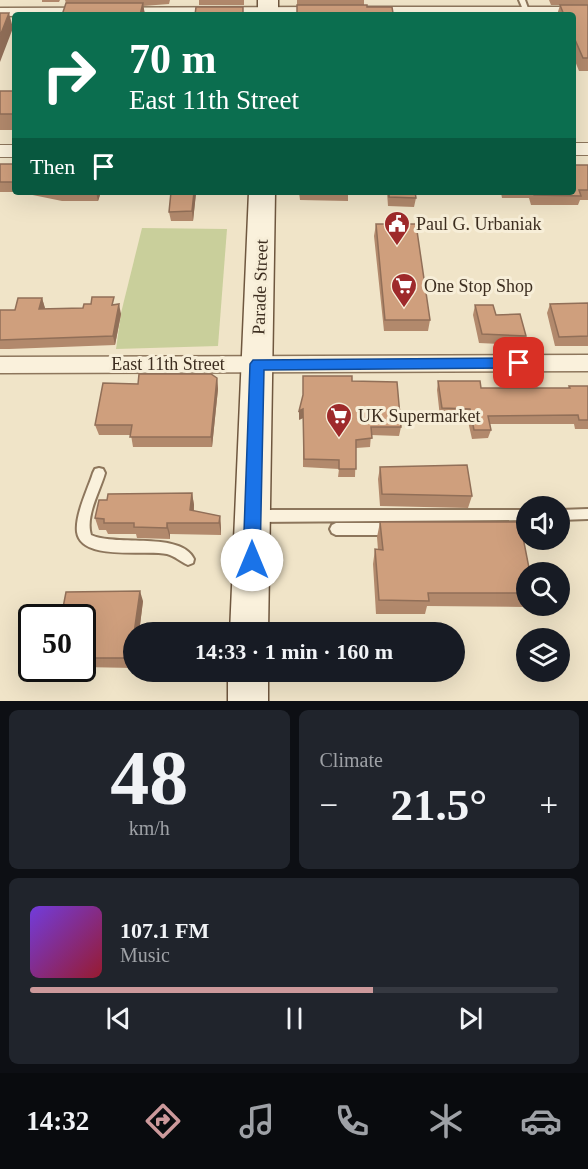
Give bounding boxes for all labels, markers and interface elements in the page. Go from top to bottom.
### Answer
icon: right [30,36,108,114]
text: 70 m [129,36,217,82]
text: East 11th Street [129,85,299,115]
icon: arrive [87,150,120,183]
text: Then [30,154,75,179]
public building icon: Paul G. Urbaniak [382,209,412,247]
place label: Paul G. Urbaniak [416,214,541,234]
street label: Parade Street [248,239,272,335]
supermarket icon: One Stop Shop [389,271,419,309]
place label: One Stop Shop [424,276,533,296]
pin [493,337,544,388]
icon: arrive [502,346,535,379]
street label: East 11th Street [111,354,225,374]
supermarket icon: UK Supermarket [324,401,354,439]
place label: UK Supermarket [358,406,480,426]
map controls [516,496,570,682]
button: sound [516,496,570,550]
position arrow [220,528,284,592]
button: search [516,562,570,616]
speed limit sign: 50 [18,604,96,682]
button: layers [516,628,570,682]
text: 14:33 · 1 min · 160 m [195,639,393,664]
text: 48 [110,734,188,821]
text: Climate [320,749,383,771]
text: 21.5° [390,780,487,830]
text: − [320,787,338,823]
text: + [539,787,558,823]
text: km/h [129,817,170,839]
text: 107.1 FM [120,918,209,943]
text: Music [120,944,170,966]
icon: previous [102,1002,135,1035]
icon: pause [278,1002,311,1035]
icon: next [454,1002,487,1035]
icon: directions [142,1100,184,1142]
icon: music [236,1100,278,1142]
icon: phone [331,1100,373,1142]
icon: climate [425,1100,467,1142]
icon: car [520,1100,562,1142]
text: 14:32 [26,1106,89,1136]

